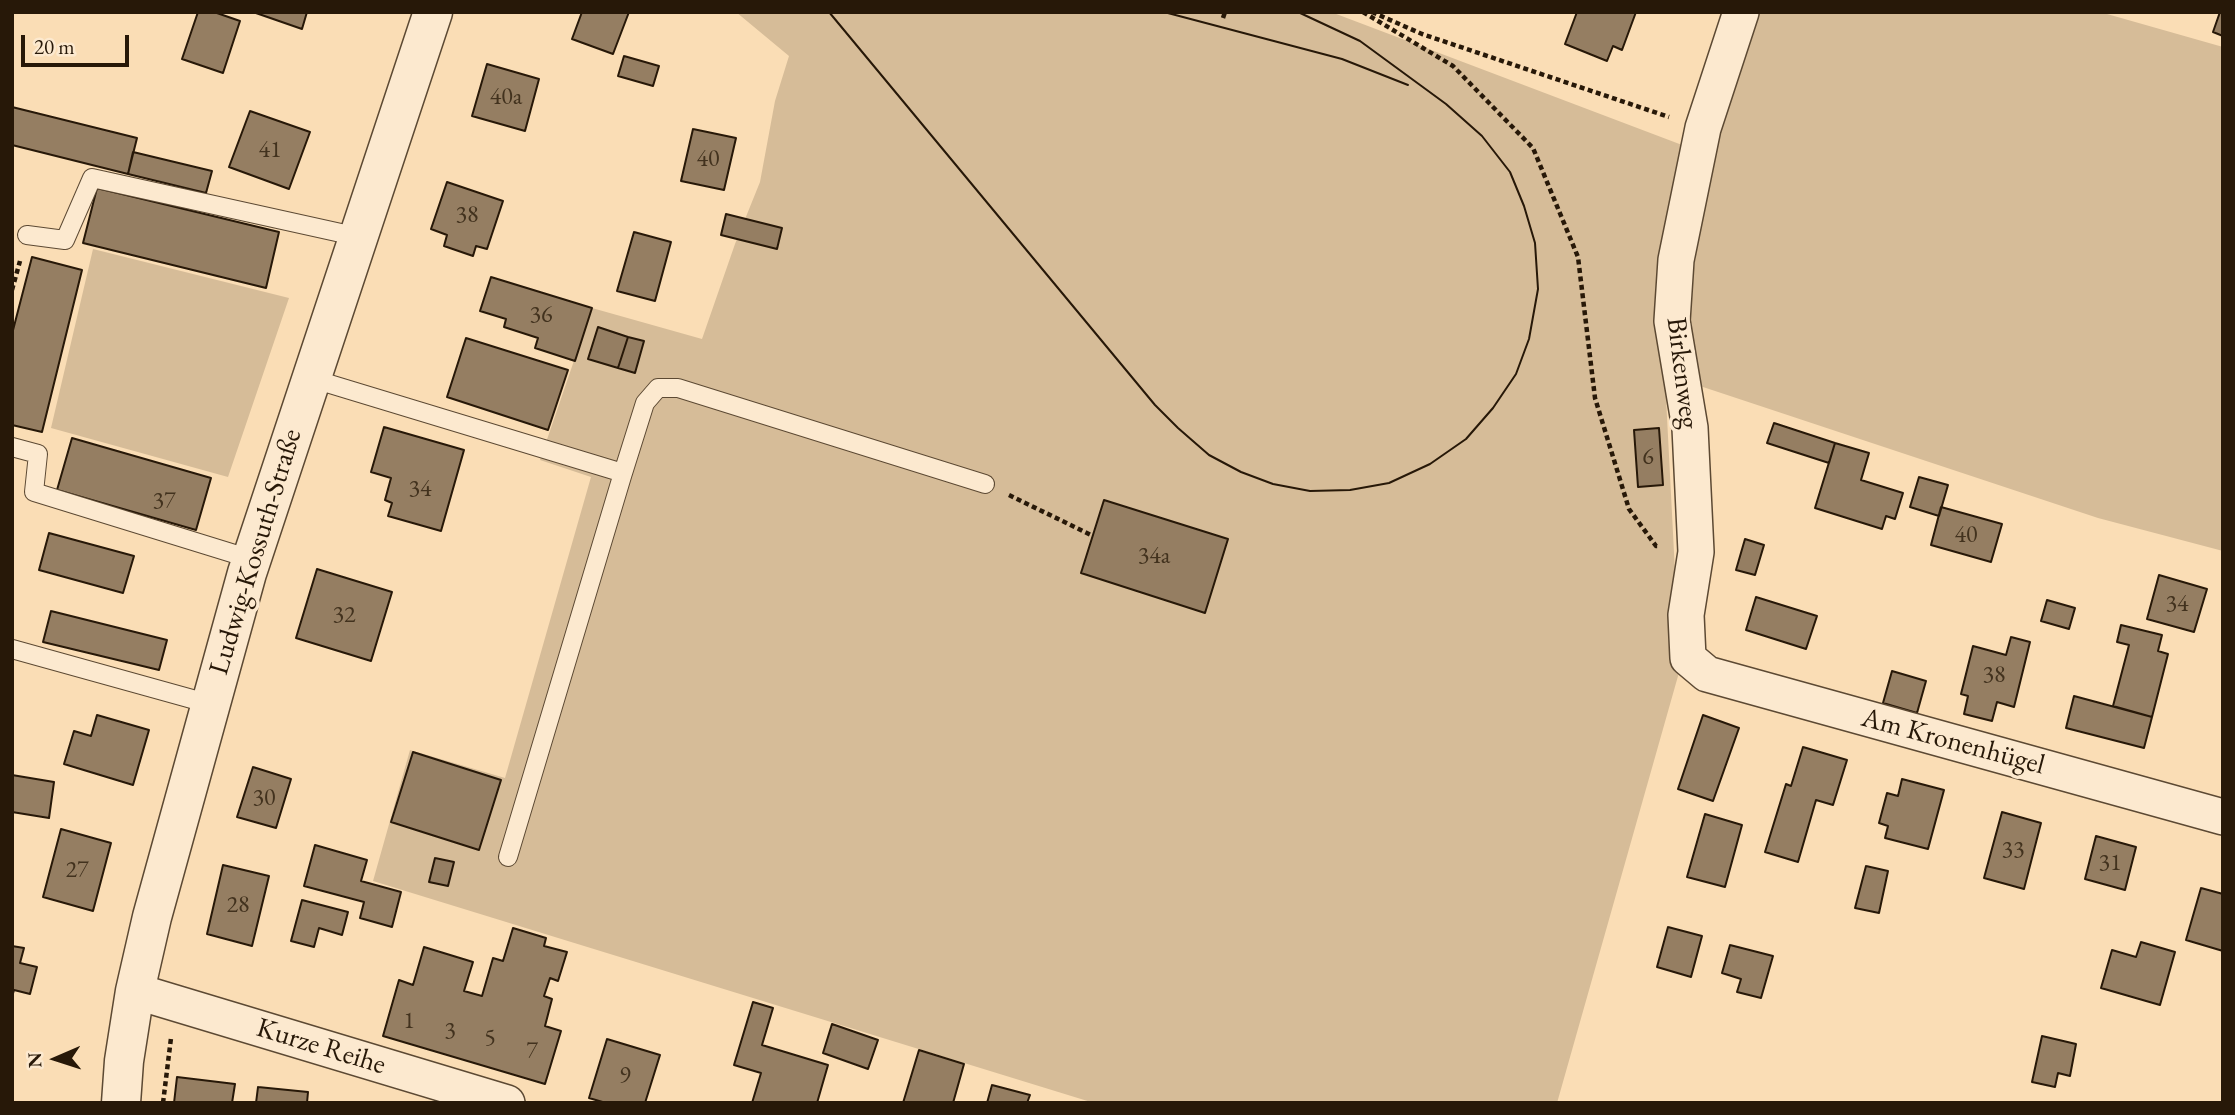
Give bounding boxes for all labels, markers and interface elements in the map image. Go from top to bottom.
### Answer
scale bar [24,21,133,65]
text: 20 m [34,33,75,60]
house number: 40a [490,83,522,111]
house number: 41 [258,136,282,164]
house number: 40 [696,145,720,173]
house number: 38 [455,201,479,229]
house number: 36 [529,301,553,329]
street label: Birkenweg [1658,315,1706,431]
street label: Ludwig-Kossuth-Straße [203,425,309,679]
house number: 6 [1642,443,1654,471]
house number: 34 [408,475,432,503]
house number: 37 [152,487,176,515]
house number: 40 [1954,521,1978,549]
house number: 34a [1138,542,1170,570]
house number: 34 [2165,590,2189,618]
house number: 32 [332,601,356,629]
house number: 38 [1982,661,2006,689]
street label: Am Kronenhügel [1858,701,2048,783]
house number: 30 [252,784,276,812]
house number: 33 [2001,836,2025,864]
house number: 31 [2098,849,2122,877]
house number: 27 [65,856,89,884]
house number: 28 [226,891,250,919]
house number: 1 [403,1007,415,1035]
street label: Kurze Reihe [252,1011,390,1083]
house number: 3 [444,1017,456,1045]
north arrow [21,1024,91,1094]
house number: 5 [484,1024,496,1052]
house number: 7 [526,1037,538,1065]
text: N [22,1052,47,1068]
house number: 9 [619,1062,631,1090]

